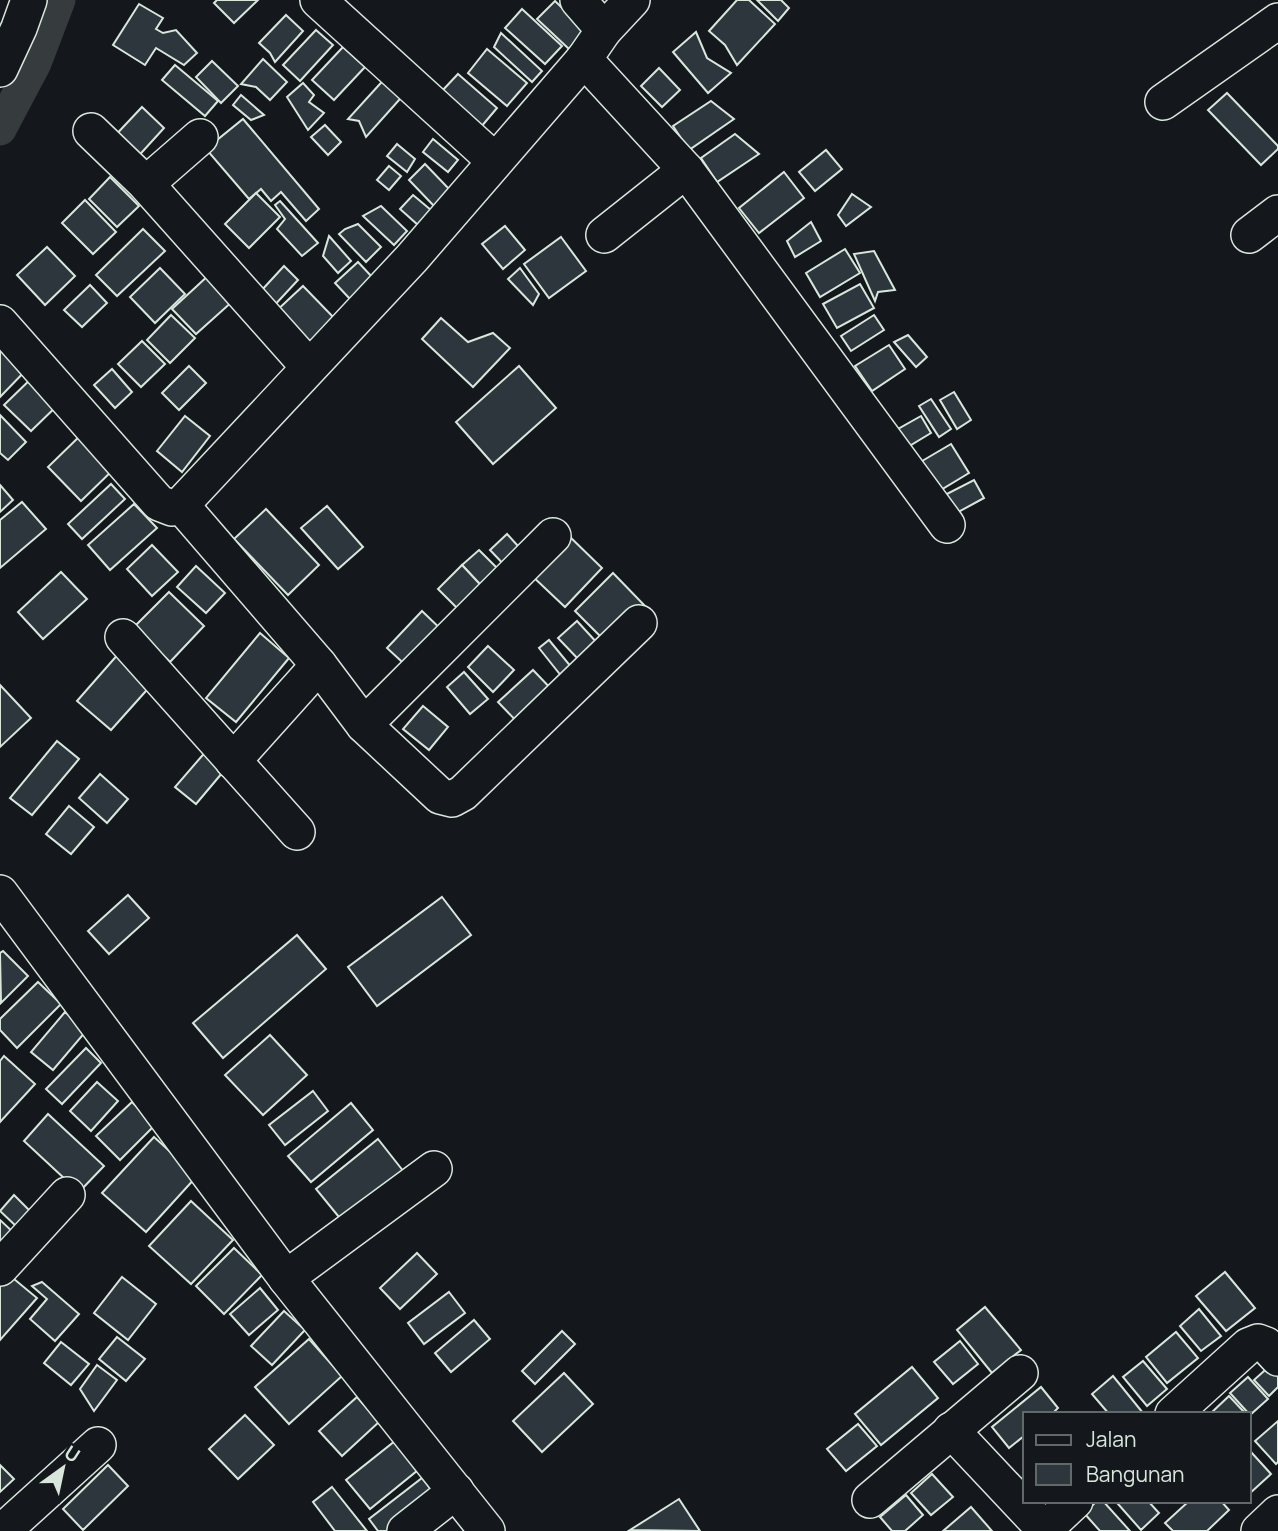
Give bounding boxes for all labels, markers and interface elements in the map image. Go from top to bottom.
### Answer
legend [1023,1412,1250,1503]
text: Jalan [1086,1425,1136,1453]
north arrow [28,1433,98,1503]
text: U [59,1439,85,1468]
text: Bangunan [1086,1460,1185,1488]

